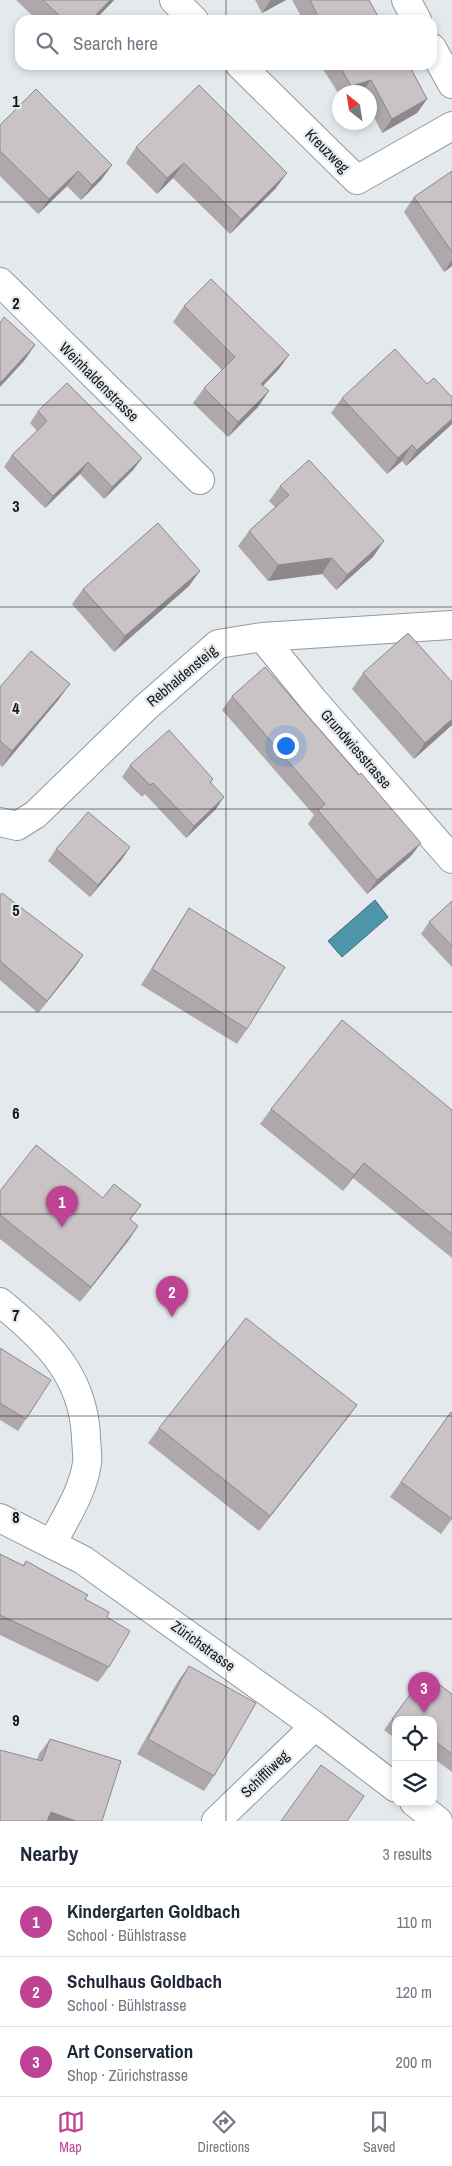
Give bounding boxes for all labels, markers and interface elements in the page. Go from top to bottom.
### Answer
search box [15,15,437,70]
icon: search [33,29,61,57]
text: Search here [73,30,158,56]
north arrow [332,85,377,130]
text: 1 [12,90,20,112]
street label: Kreuzweg [301,124,354,178]
text: 2 [12,292,20,314]
street label: Weinhaldenstrasse [55,337,144,426]
text: 3 [12,495,20,517]
street label: Rebhaldensteig [142,640,222,711]
text: 4 [12,697,20,719]
street label: Grundwiesstrasse [316,704,397,793]
your location [273,733,299,759]
text: 5 [12,899,20,921]
text: 6 [12,1102,20,1124]
pin: 1 [46,1186,78,1227]
pin: 2 [156,1276,188,1317]
text: 7 [12,1304,20,1326]
text: 8 [12,1506,20,1528]
street label: Zürichstrasse [167,1615,240,1676]
pin: 3 [408,1672,440,1713]
text: 9 [12,1709,20,1731]
map controls [392,1716,437,1806]
button: locate [392,1716,437,1761]
street label: Schiffliweg [236,1745,294,1802]
button: layers [392,1761,437,1806]
text: Nearby [20,1839,78,1868]
text: 3 results [382,1843,432,1865]
text: Kindergarten Goldbach [67,1898,240,1924]
text: 1 [32,1911,40,1933]
text: 110 m [396,1911,432,1933]
text: School · Bühlstrasse [67,1924,187,1946]
text: Schulhaus Goldbach [67,1968,222,1994]
text: 2 [32,1981,40,2003]
text: 120 m [396,1981,432,2003]
text: School · Bühlstrasse [67,1994,187,2016]
text: Art Conservation [67,2038,193,2064]
text: 3 [32,2051,40,2073]
text: 200 m [396,2051,432,2073]
text: Shop · Zürichstrasse [67,2064,188,2086]
tab: Map [57,2108,85,2156]
tab: Directions [198,2108,250,2156]
tab: Saved [363,2108,395,2156]

